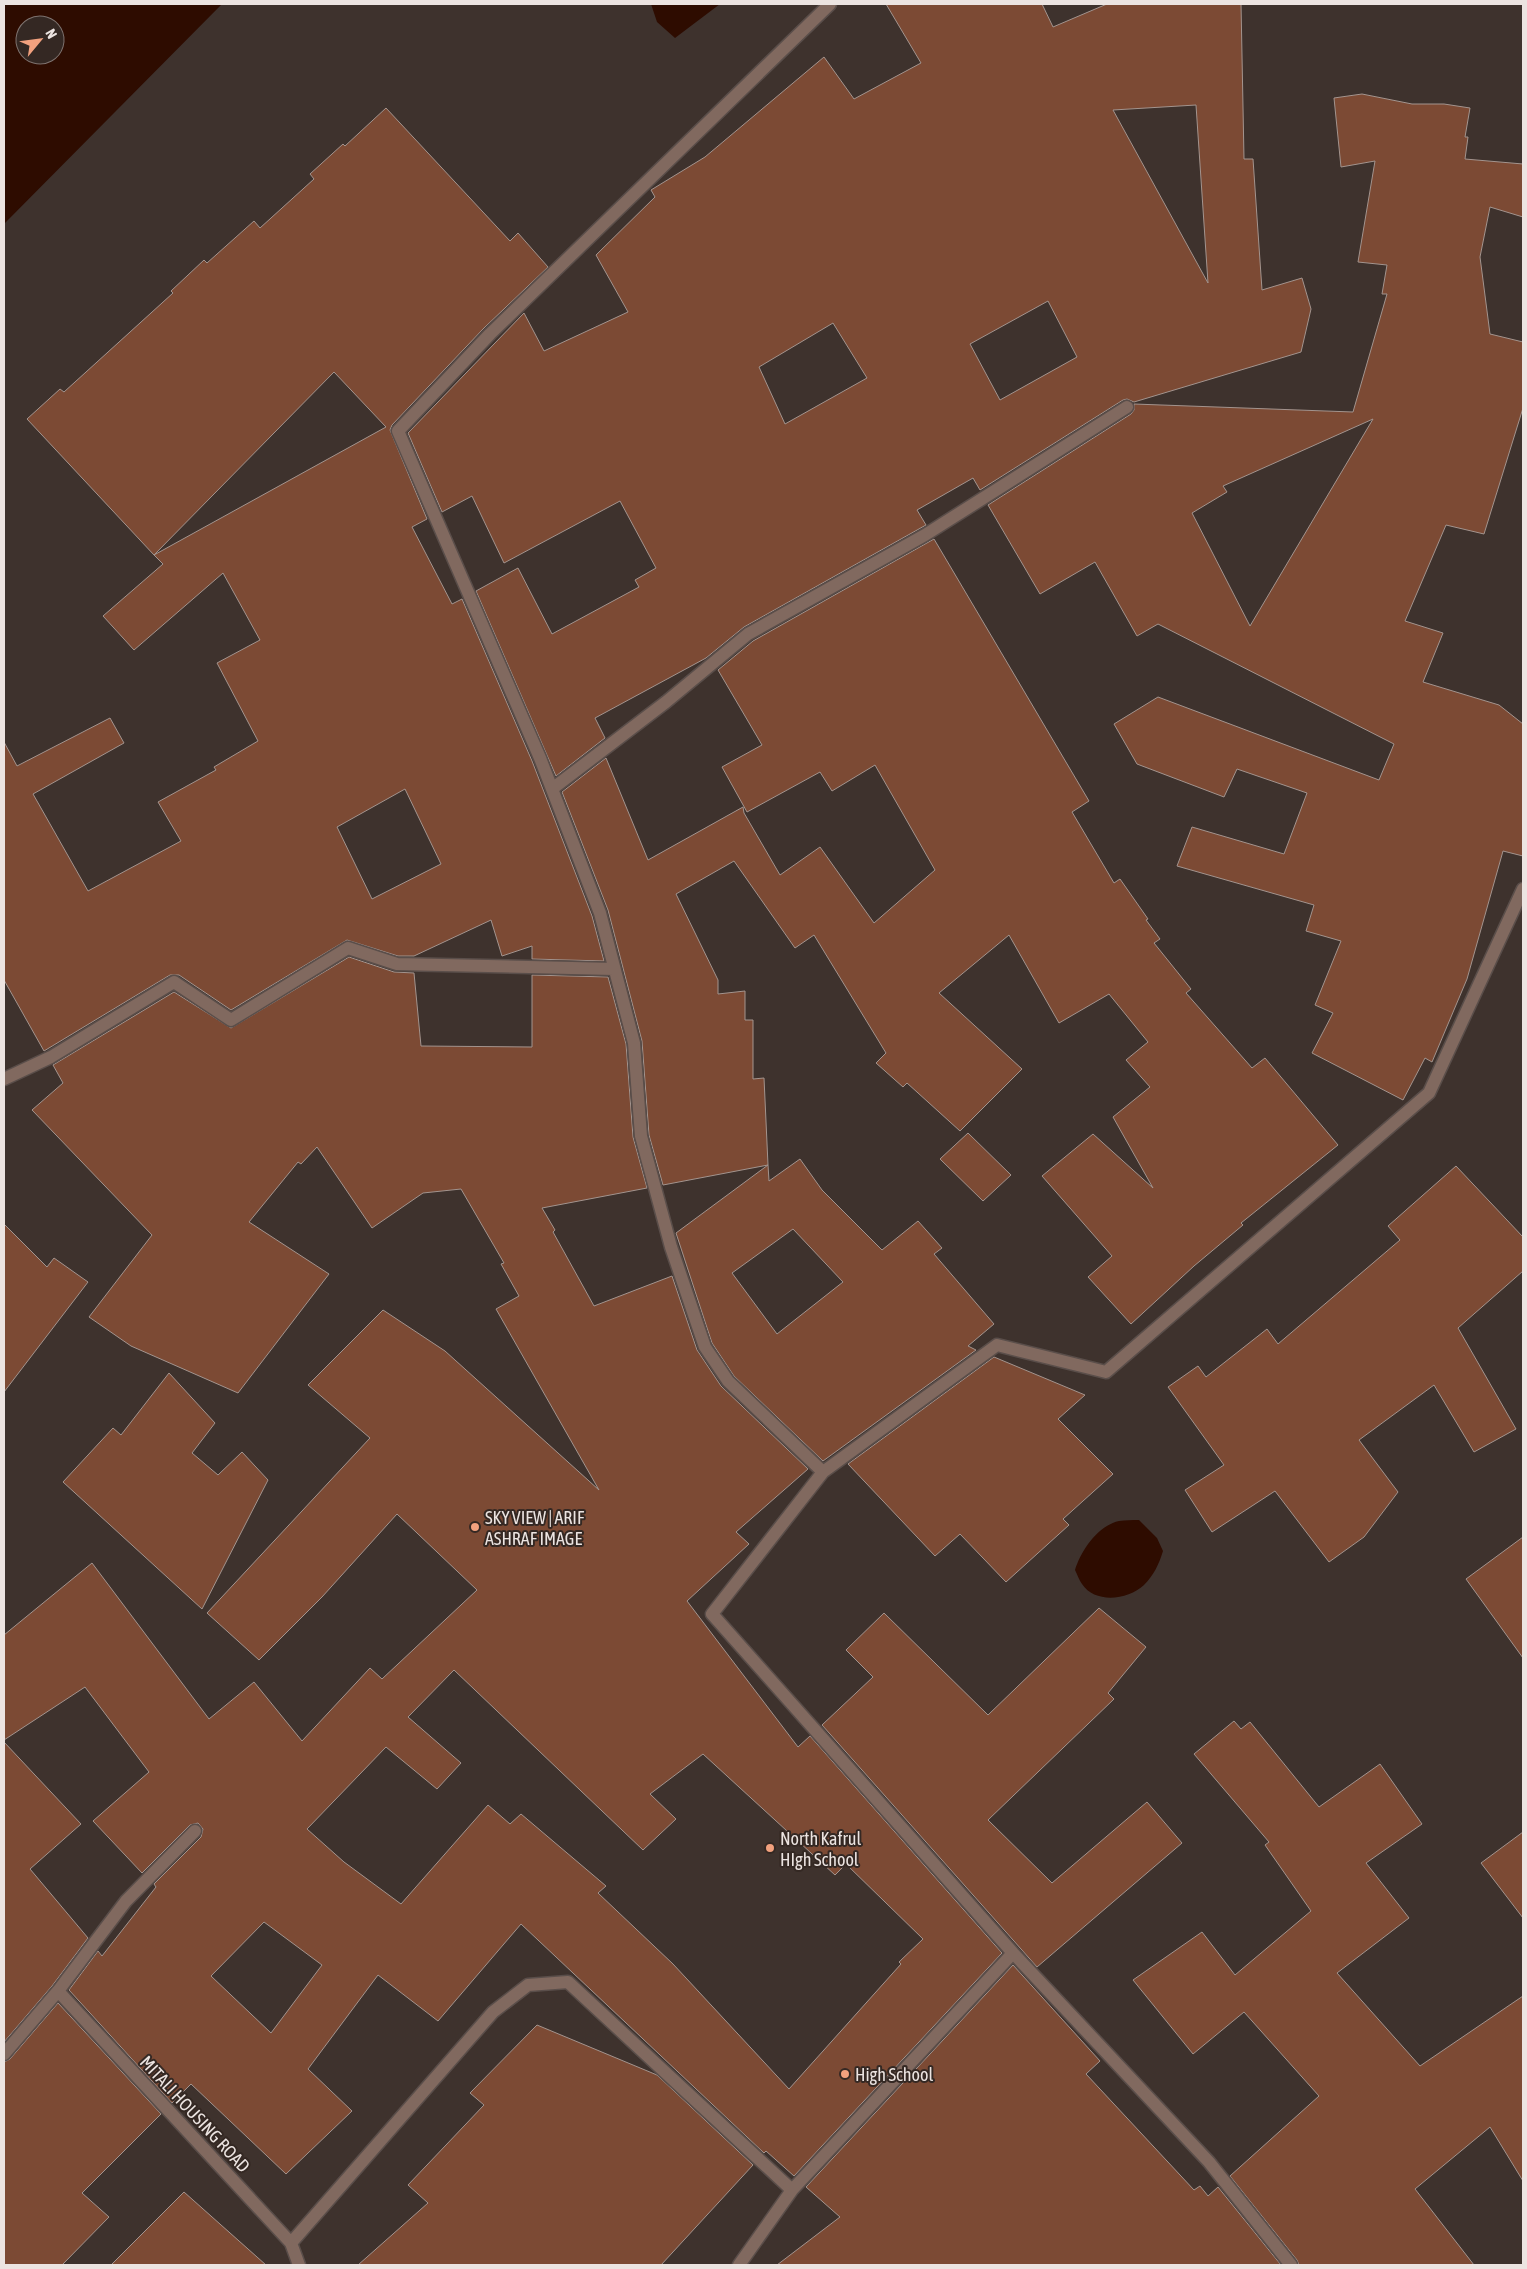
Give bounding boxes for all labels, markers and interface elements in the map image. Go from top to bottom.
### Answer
north arrow [15,15,65,65]
text: N [42,26,60,41]
place label: SKY VIEW | ARIF ASHRAF IMAGE [485,1507,585,1549]
marker: SKY VIEW | ARIF ASHRAF IMAGE [469,1521,481,1533]
place label: North Kafrul HIgh School [780,1828,861,1870]
marker: North Kafrul HIgh School [764,1842,776,1854]
street label: MITALI HOUSING ROAD [136,2052,254,2176]
place label: High School [855,2064,933,2085]
marker: High School [839,2068,851,2080]

